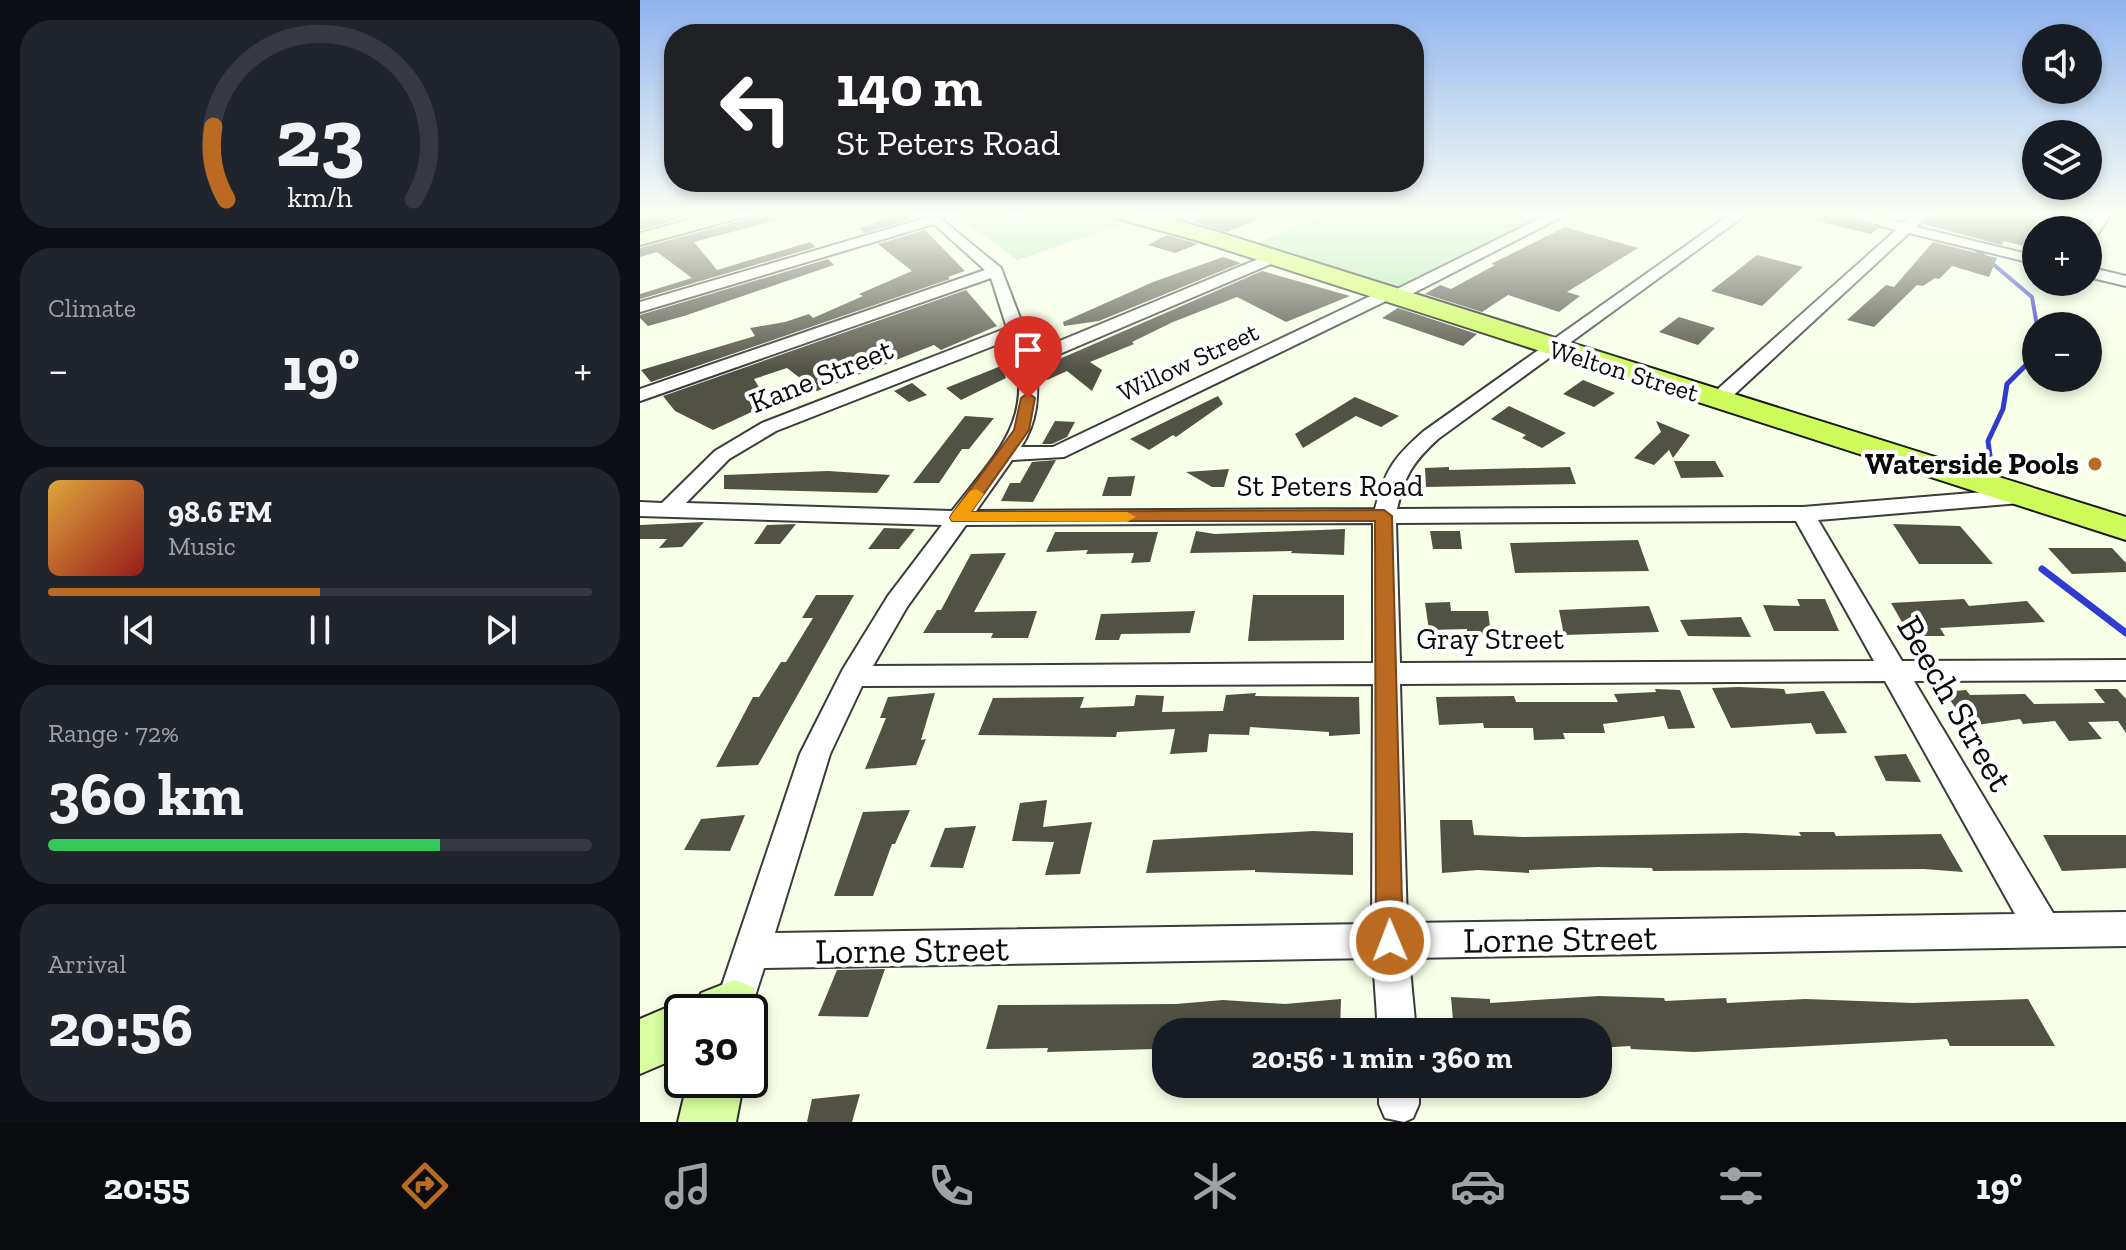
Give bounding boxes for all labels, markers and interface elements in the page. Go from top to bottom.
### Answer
map controls [2022,24,2102,392]
button: sound [2022,24,2102,104]
text: 140 m [836,53,982,120]
icon: left [704,56,808,160]
text: 23 [275,87,365,187]
button: layers [2022,120,2102,200]
text: St Peters Road [836,121,1060,164]
text: km/h [287,180,353,214]
button: + [2022,216,2102,296]
text: Climate [48,292,136,324]
button: − [2022,312,2102,392]
street label: Willow Street [1112,315,1264,409]
pin [994,316,1062,398]
icon: arrive [1006,328,1050,372]
street label: Kane Street [744,331,898,421]
text: 19° [282,333,360,405]
street label: Welton Street [1545,333,1703,409]
text: − [48,343,69,396]
text: + [573,343,592,396]
place label: Waterside Pools [1865,446,2079,482]
marker: Waterside Pools [2086,455,2104,473]
street label: St Peters Road [1237,468,1424,504]
text: 98.6 FM [168,494,272,530]
text: Music [168,530,236,562]
icon: previous [117,608,161,652]
icon: pause [298,608,342,652]
icon: next [479,608,523,652]
street label: Beech Street [1888,608,2023,799]
street label: Gray Street [1416,621,1564,657]
text: Range · 72% [48,717,179,749]
text: 360 km [48,758,244,830]
position arrow [1348,899,1432,983]
street label: Lorne Street [1463,915,1658,962]
street label: Lorne Street [815,926,1010,973]
text: Arrival [48,948,126,980]
text: 20:56 [48,989,193,1061]
speed limit sign: 30 [664,994,768,1098]
text: 20:56 · 1 min · 360 m [1252,1040,1512,1076]
icon: directions [397,1158,453,1214]
icon: music [660,1158,716,1214]
icon: phone [923,1158,979,1214]
icon: climate [1187,1158,1243,1214]
icon: car [1450,1158,1506,1214]
icon: filters [1713,1158,1769,1214]
text: 20:55 [104,1165,190,1208]
text: 19° [1976,1165,2022,1208]

